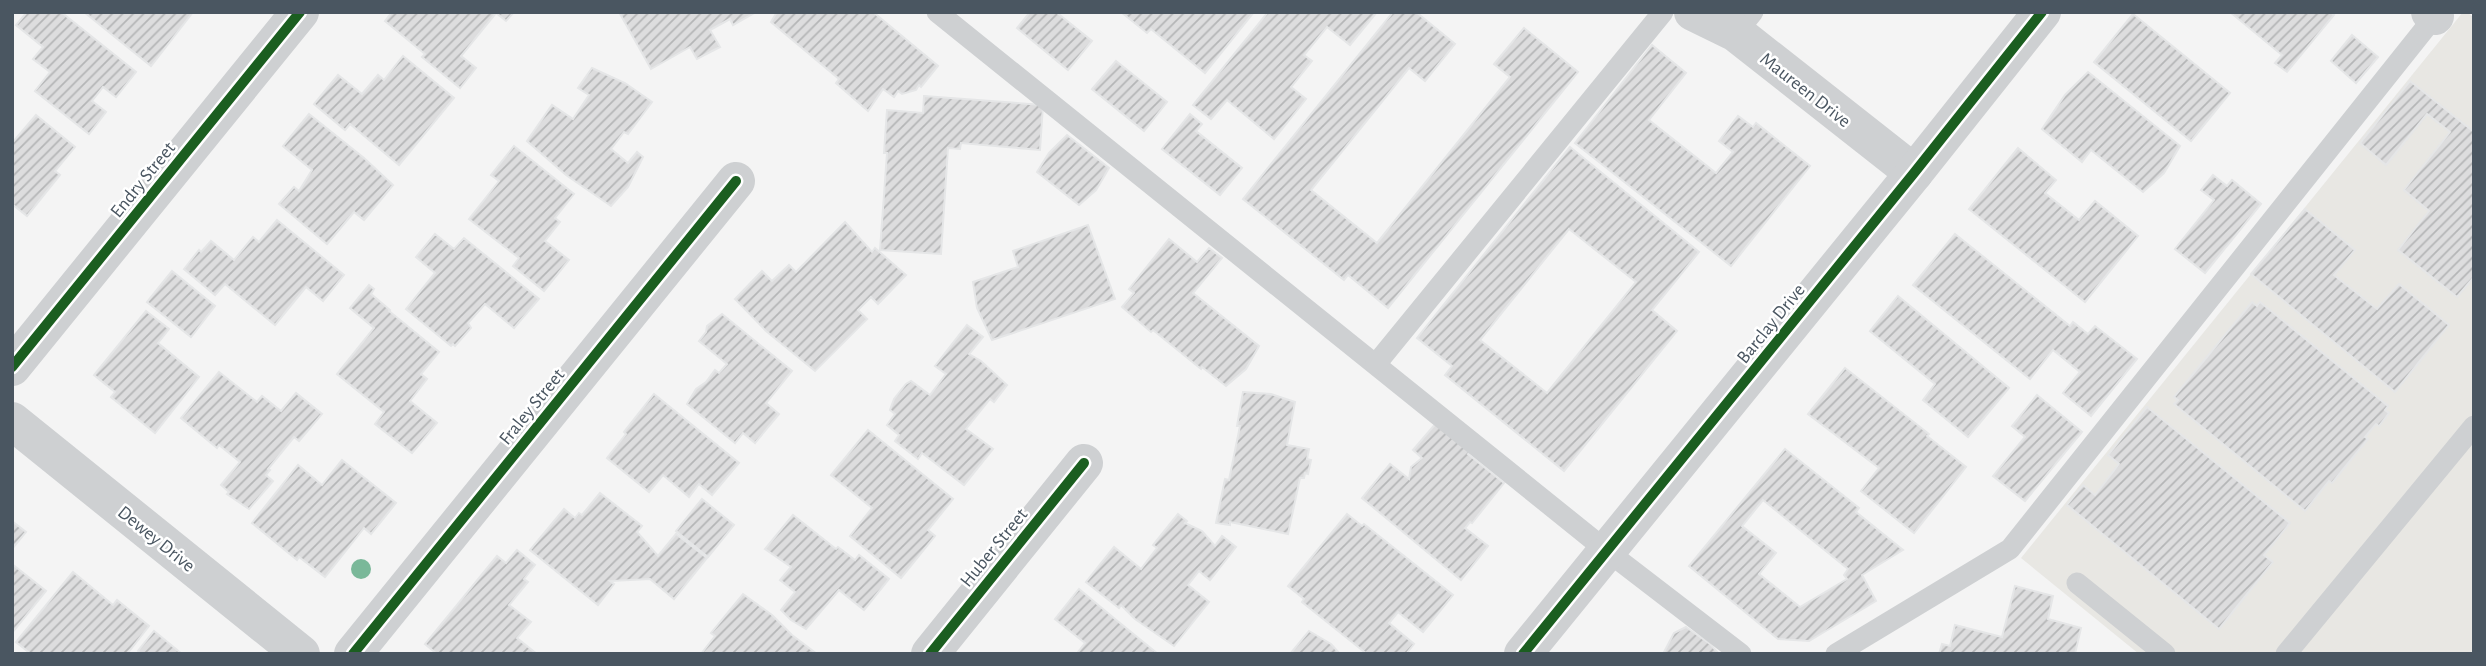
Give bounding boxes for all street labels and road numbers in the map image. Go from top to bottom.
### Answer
street label: Maureen Drive [1756,49,1854,131]
street label: Endry Street [107,139,179,221]
street label: Barclay Drive [1734,281,1809,367]
street label: Fraley Street [496,365,568,449]
street label: Dewey Drive [114,502,198,576]
street label: Huber Street [957,505,1031,591]

